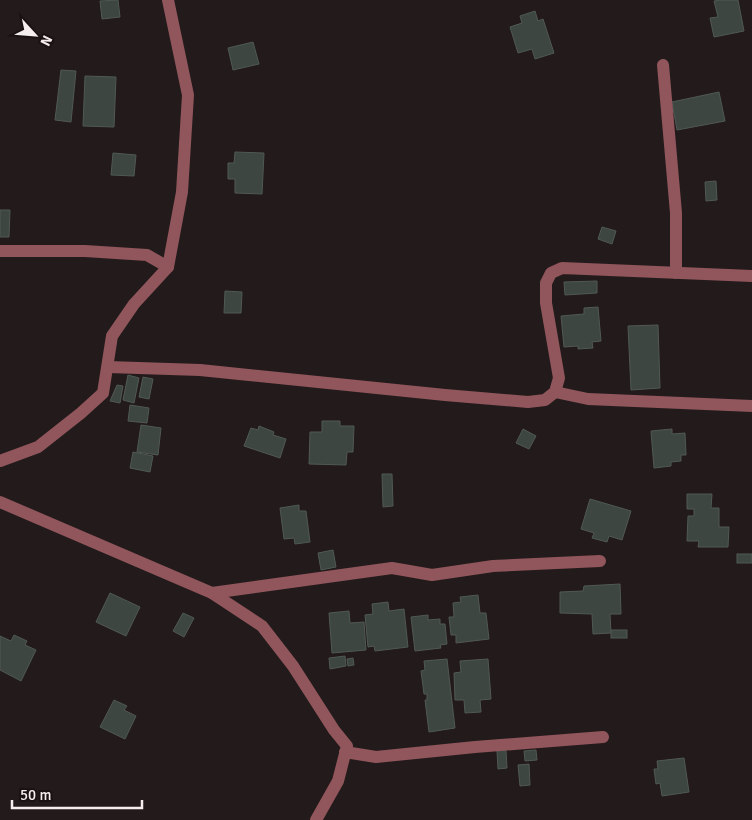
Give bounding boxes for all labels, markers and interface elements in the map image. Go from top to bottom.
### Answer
north arrow [10,10,60,60]
text: N [36,32,56,49]
scale bar [12,778,142,810]
text: 50 m [20,786,51,804]

